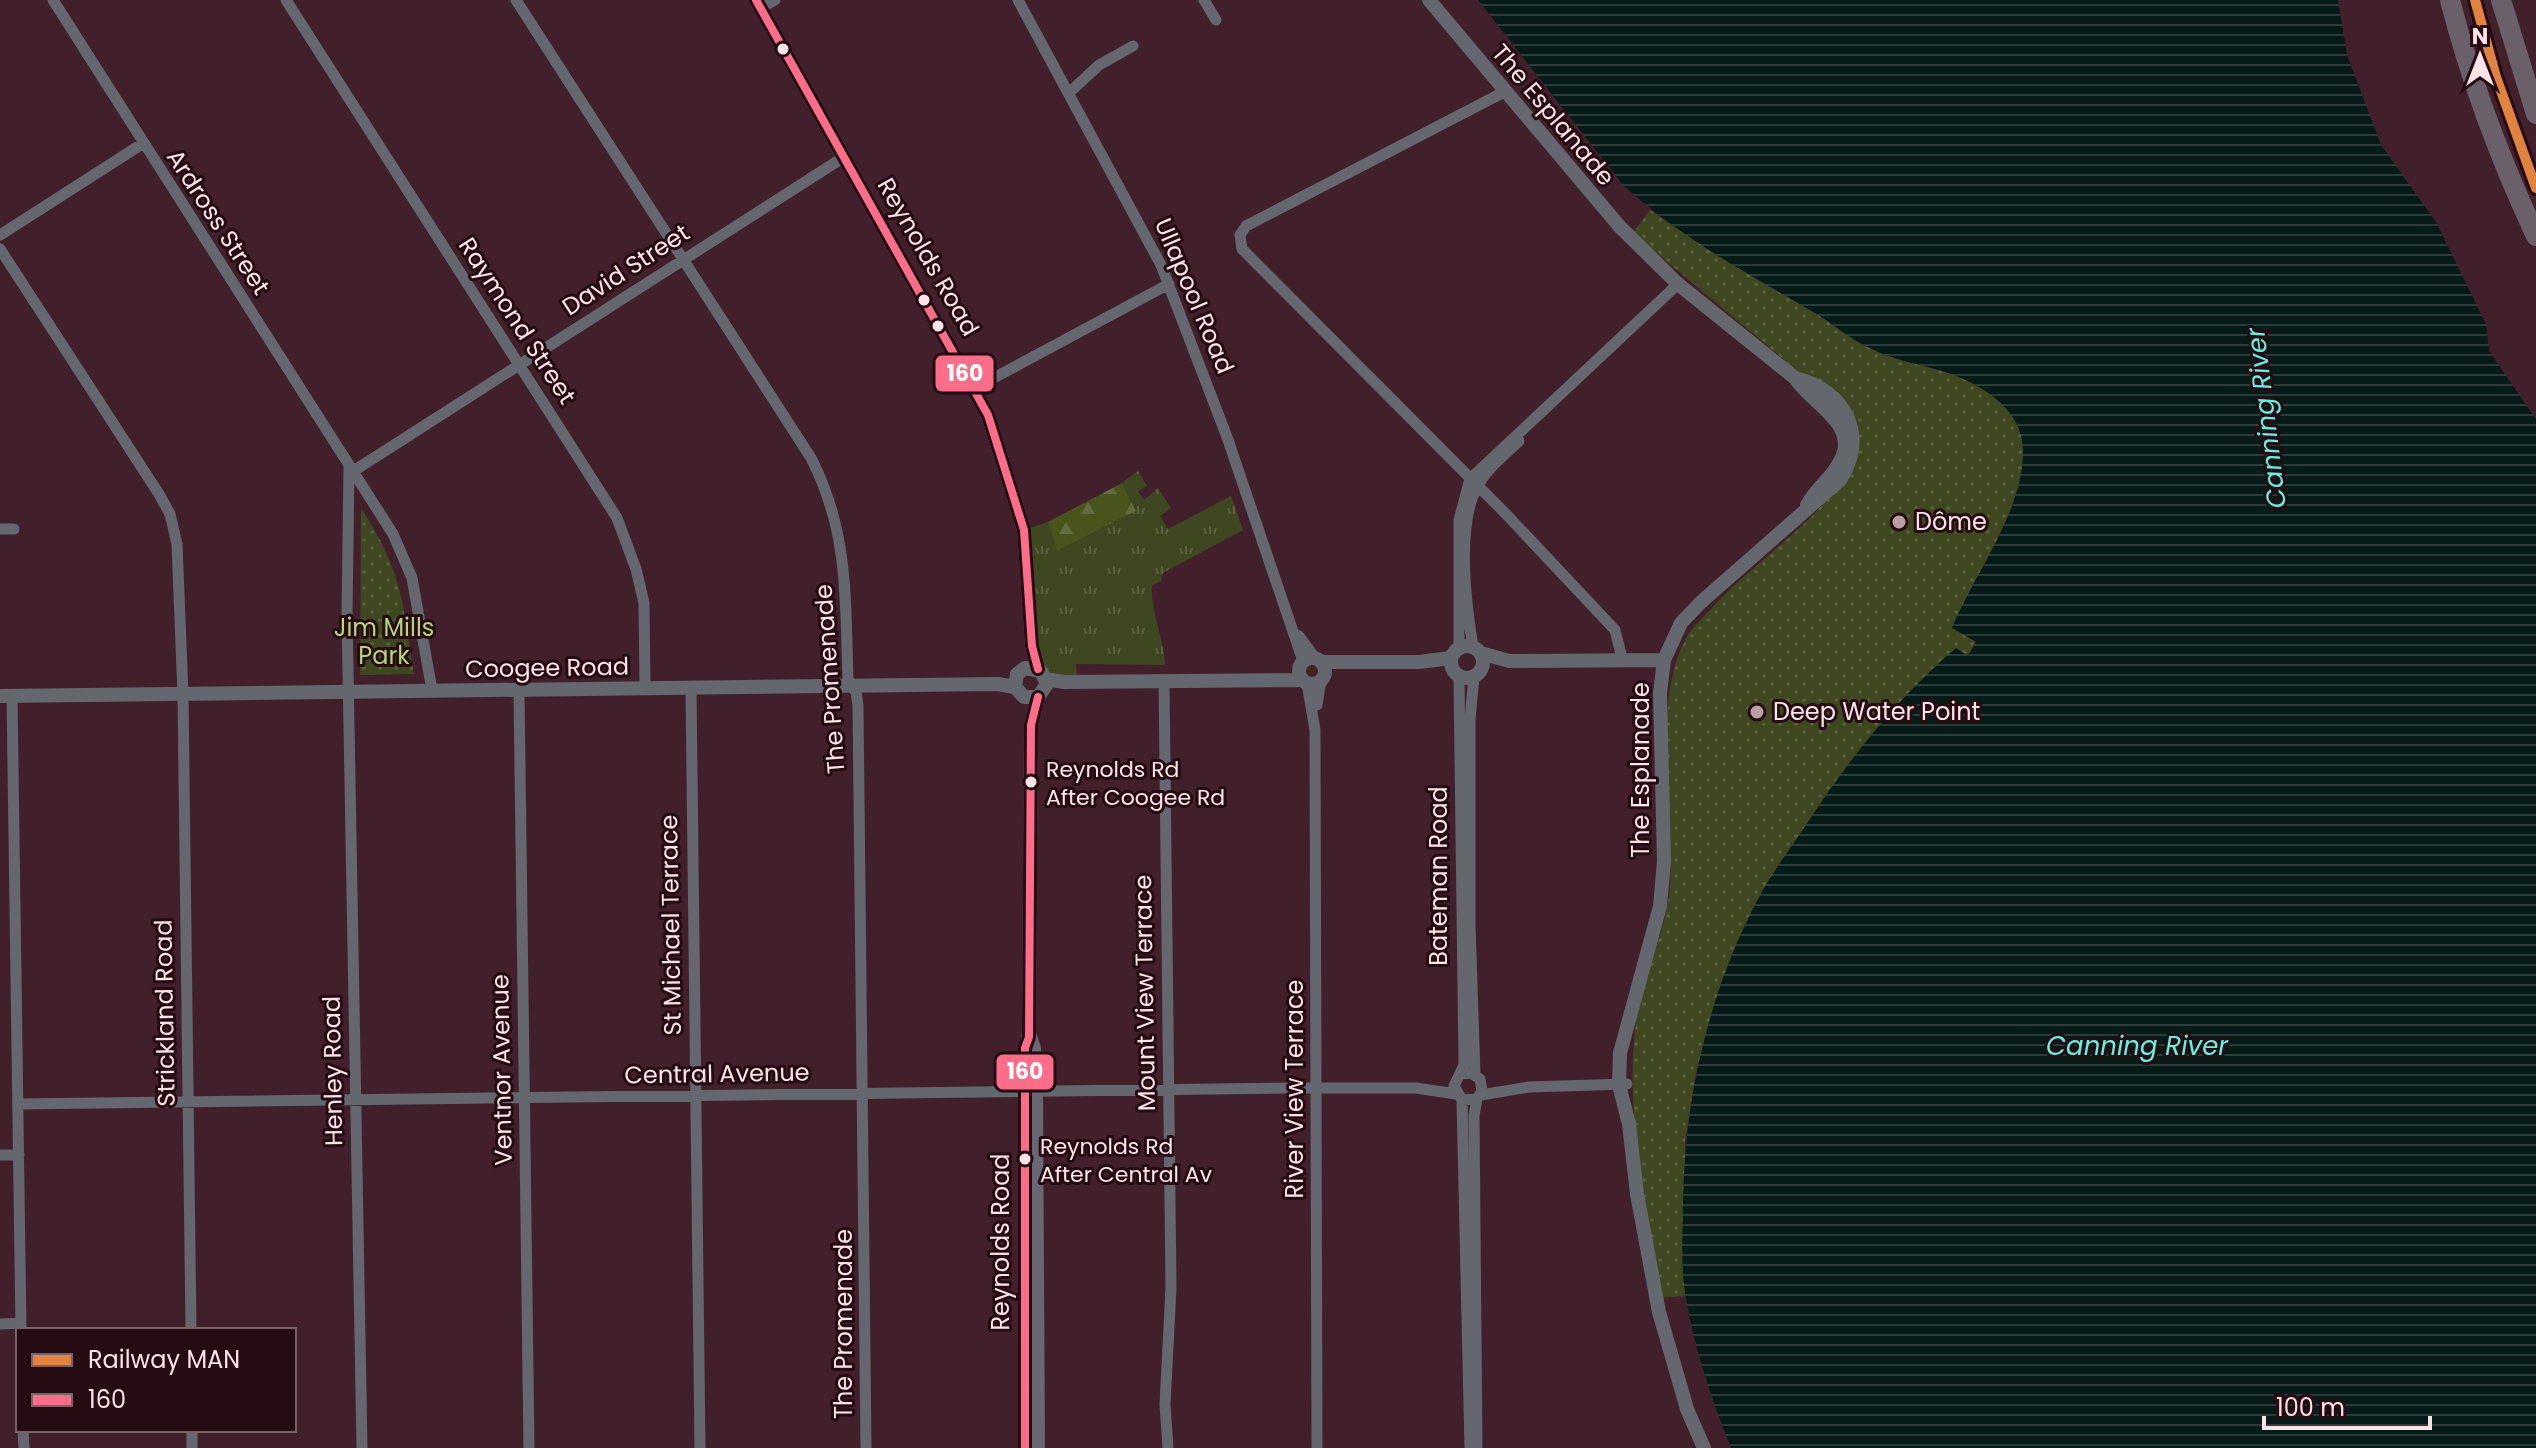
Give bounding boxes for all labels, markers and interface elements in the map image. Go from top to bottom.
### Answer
north arrow [2440,16,2520,96]
text: N [2472,21,2488,52]
street label: The Esplanade [1484,37,1622,193]
unlabelled marker [775,41,791,57]
street label: Ardross Street [159,143,278,301]
street label: Reynolds Road [870,172,987,342]
street label: Ullapool Road [1147,213,1242,379]
street label: David Street [556,216,696,323]
street label: Raymond Street [451,231,584,411]
unlabelled marker [916,292,932,308]
unlabelled marker [930,318,946,334]
water label: Canning River [2237,324,2295,510]
line badge: 160 [934,354,995,393]
text: 160 [947,358,983,389]
place label: Dôme [1915,505,1987,538]
marker: Dôme [1890,513,1908,531]
street label: The Promenade [806,583,853,775]
park label: Jim Mills Park [334,611,434,672]
street label: Coogee Road [465,650,629,685]
street label: The Esplanade [1624,682,1657,858]
place label: Deep Water Point [1773,695,1980,728]
marker: Deep Water Point [1748,703,1766,721]
place label: Reynolds Rd After Coogee Rd [1046,754,1225,813]
marker: Reynolds Rd After Coogee Rd [1023,774,1039,790]
street label: Bateman Road [1422,786,1455,966]
street label: St Michael Terrace [652,814,689,1036]
street label: Mount View Terrace [1126,875,1163,1111]
street label: Strickland Road [146,919,183,1107]
street label: Ventnor Avenue [483,974,520,1166]
street label: River View Terrace [1278,980,1311,1198]
street label: Henley Road [315,996,350,1146]
water label: Canning River [2046,1028,2229,1064]
line badge: 160 [995,1053,1055,1091]
street label: Central Avenue [624,1055,810,1092]
text: 160 [1007,1056,1043,1087]
place label: Reynolds Rd After Central Av [1040,1131,1213,1190]
marker: Reynolds Rd After Central Av [1017,1151,1033,1167]
street label: Reynolds Road [984,1153,1017,1331]
street label: The Promenade [827,1229,860,1419]
legend [16,1328,296,1432]
text: Railway MAN [88,1343,240,1376]
scale bar [2264,1380,2430,1430]
text: 160 [88,1383,126,1416]
text: 100 m [2276,1391,2345,1424]

